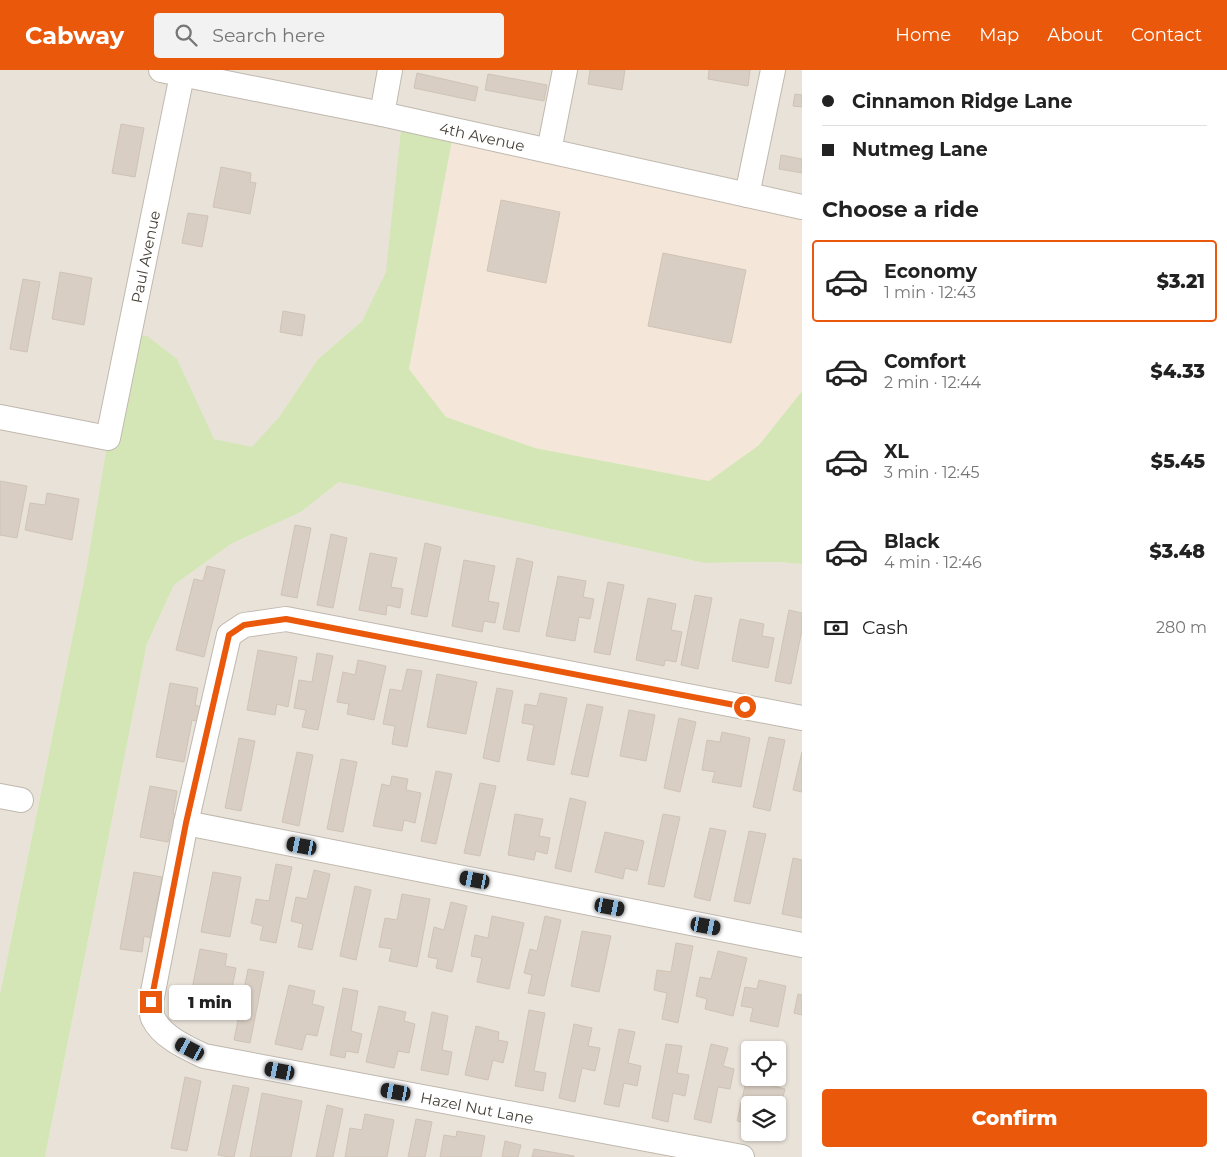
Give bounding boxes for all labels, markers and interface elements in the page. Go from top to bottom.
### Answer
search box [154,13,504,58]
text: Cabway [25,21,124,50]
icon: search [172,21,200,49]
text: Search here [212,24,325,47]
text: Home [895,24,951,46]
text: Map [979,24,1019,46]
text: About [1047,24,1103,46]
text: Contact [1131,24,1202,46]
text: Cinnamon Ridge Lane [852,90,1072,113]
street label: 4th Avenue [438,118,527,155]
text: Nutmeg Lane [852,138,988,161]
text: Choose a ride [822,196,979,223]
street label: Paul Avenue [126,209,164,305]
icon: car [824,259,869,304]
text: Economy [884,260,977,283]
text: $3.21 [1157,270,1205,293]
text: 1 min · 12:43 [884,283,976,302]
icon: car [824,349,869,394]
text: Comfort [884,350,966,373]
text: $4.33 [1150,360,1205,383]
text: 2 min · 12:44 [884,373,981,392]
icon: car [824,439,869,484]
text: XL [884,440,909,463]
text: $5.45 [1151,450,1205,473]
text: 3 min · 12:45 [884,463,980,482]
icon: car [824,529,869,574]
text: Black [884,530,940,553]
text: $3.48 [1150,540,1205,563]
text: 4 min · 12:46 [884,553,982,572]
icon: cash [822,614,850,642]
text: Cash [862,616,909,639]
text: 280 m [1156,618,1207,637]
route start [734,696,756,718]
car [285,836,318,856]
car [458,870,491,890]
car [593,897,626,917]
car [689,916,722,936]
callout: 1 min [168,984,251,1020]
route end [140,991,162,1013]
text: 1 min [188,993,232,1012]
car [173,1035,206,1063]
map controls [741,1041,786,1141]
button: locate [741,1041,786,1086]
car [263,1061,296,1081]
car [379,1082,412,1102]
street label: Hazel Nut Lane [419,1088,535,1128]
button: Confirm [822,1089,1207,1147]
button: layers [741,1096,786,1141]

